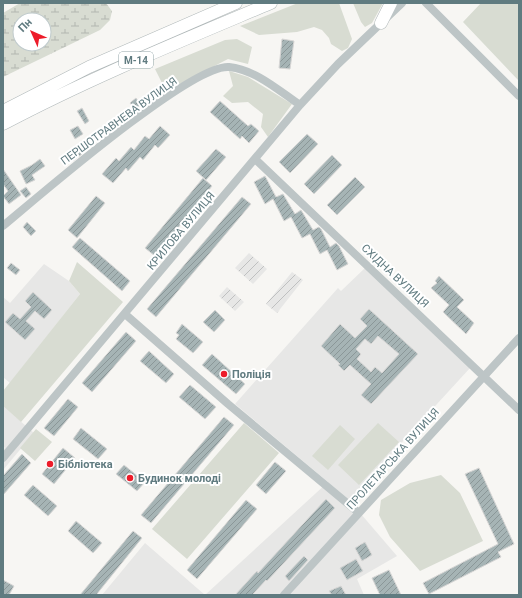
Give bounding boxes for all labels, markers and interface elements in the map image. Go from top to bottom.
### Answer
north arrow [12,12,52,52]
text: Пн [16,16,35,35]
road number: М-14 [119,52,153,68]
street label: ПЕРШОТРАВНЕВА ВУЛИЦЯ [58,74,180,168]
street label: КРИЛОВА ВУЛИЦЯ [144,189,218,273]
street label: СХІДНА ВУЛИЦЯ [359,241,431,311]
place label: Поліція [232,368,271,381]
marker: Поліція [219,369,229,379]
street label: ПРОЛЕТАРСЬКА ВУЛИЦЯ [344,406,442,512]
place label: Бібліотека [58,458,113,471]
marker: Бібліотека [45,459,55,469]
place label: Будинок молоді [138,472,221,485]
marker: Будинок молоді [125,473,135,483]

